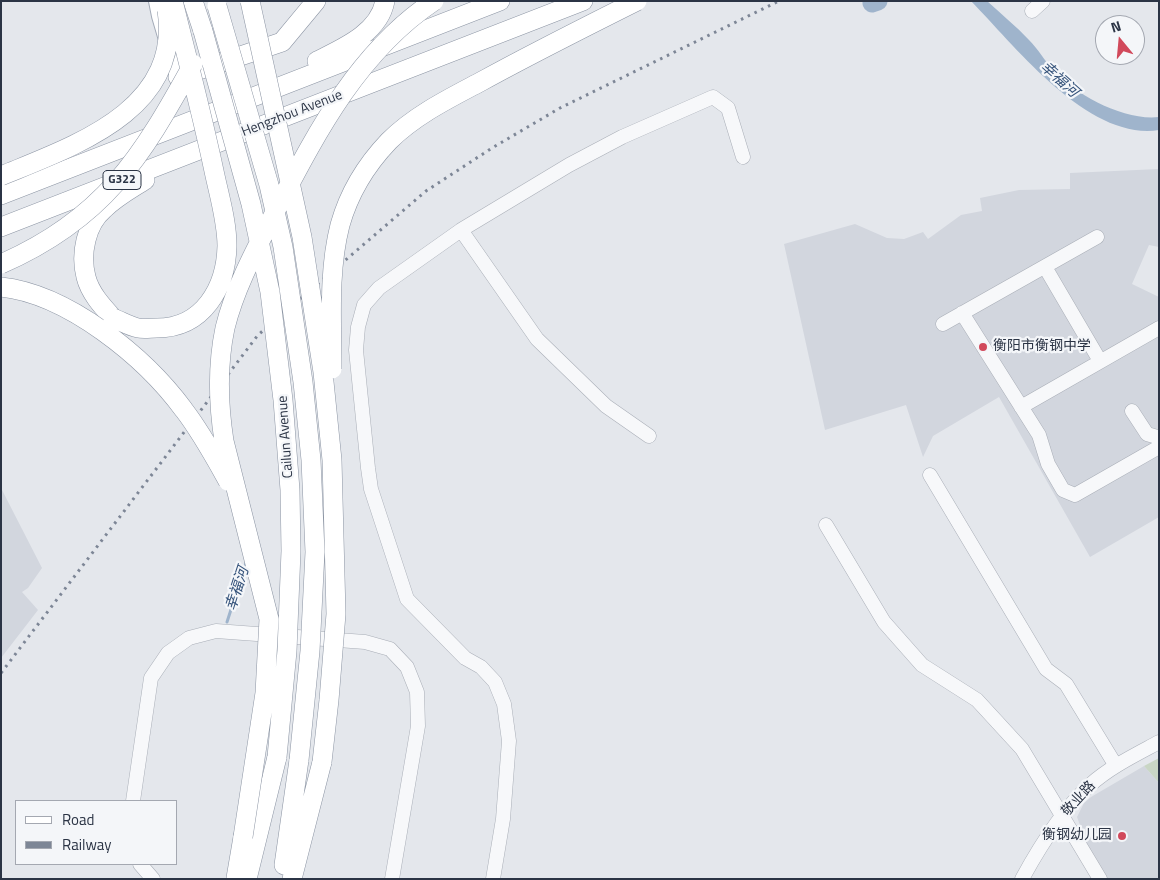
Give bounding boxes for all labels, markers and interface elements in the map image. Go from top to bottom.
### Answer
north arrow [1095,15,1145,65]
text: N [1108,15,1123,38]
water label: 幸福河 [1036,58,1082,102]
street label: Hengzhou Avenue [239,87,345,141]
road number: G322 [103,170,141,190]
place label: 衡阳市衡钢中学 [993,339,1091,355]
marker: 衡阳市衡钢中学 [977,341,989,353]
street label: Cailun Avenue [275,395,297,479]
water label: 幸福河 [222,565,254,613]
street label: 敬业路 [1059,778,1099,820]
legend [15,800,178,865]
text: Road [62,808,94,831]
place label: 衡钢幼儿园 [1042,828,1112,844]
marker: 衡钢幼儿园 [1116,830,1128,842]
text: Railway [62,833,112,856]

